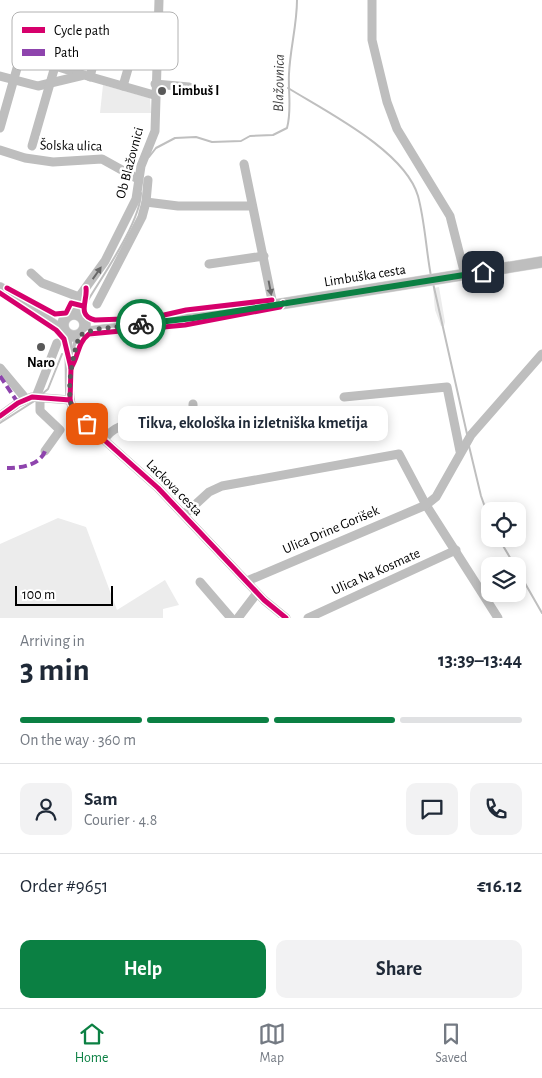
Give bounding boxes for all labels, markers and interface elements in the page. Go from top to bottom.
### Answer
legend [12,12,178,70]
text: Cycle path [54,24,110,38]
text: Path [54,46,79,60]
water label: Blažovnica [271,54,287,112]
place label: Limbuš I [172,84,219,98]
marker: Limbuš I [156,85,168,97]
street label: Ob Blažovnici [114,126,146,200]
street label: Šolska ulica [40,136,103,154]
pin [462,251,504,293]
icon: home [469,258,497,286]
street label: Limbuška cesta [323,263,407,289]
one-way arrow [92,266,102,280]
one-way arrow [266,280,274,296]
courier [116,299,166,349]
icon: bike [127,310,155,338]
marker: Naro [35,341,47,353]
place label: Naro [27,356,55,370]
pin [66,403,108,445]
callout: Tikva, ekološka in izletniška kmetija [117,406,387,442]
icon: bag [73,410,101,438]
text: Tikva, ekološka in izletniška kmetija [138,415,368,431]
street label: Lackova cesta [143,457,205,519]
map controls [481,502,526,602]
button: locate [481,502,526,547]
street label: Ulica Drine Gorišek [281,503,382,557]
street label: Ulica Na Kosmate [330,546,422,598]
button: layers [481,557,526,602]
scale bar [15,583,112,606]
text: 100 m [22,588,55,602]
text: Arriving in [20,633,85,649]
text: 13:39–13:44 [438,651,522,670]
text: 3 min [20,654,90,686]
text: On the way · 360 m [20,732,136,748]
button: person [20,783,72,835]
button: chat [406,783,458,835]
button: phone [470,783,522,835]
text: Sam [84,790,118,809]
text: Courier · 4.8 [84,812,157,828]
text: Order #9651 [20,877,108,896]
text: €16.12 [477,877,522,896]
button: Help [20,940,266,998]
button: Share [276,940,522,998]
tab: Home [75,1020,108,1067]
tab: Map [258,1020,286,1067]
tab: Saved [435,1020,467,1067]

